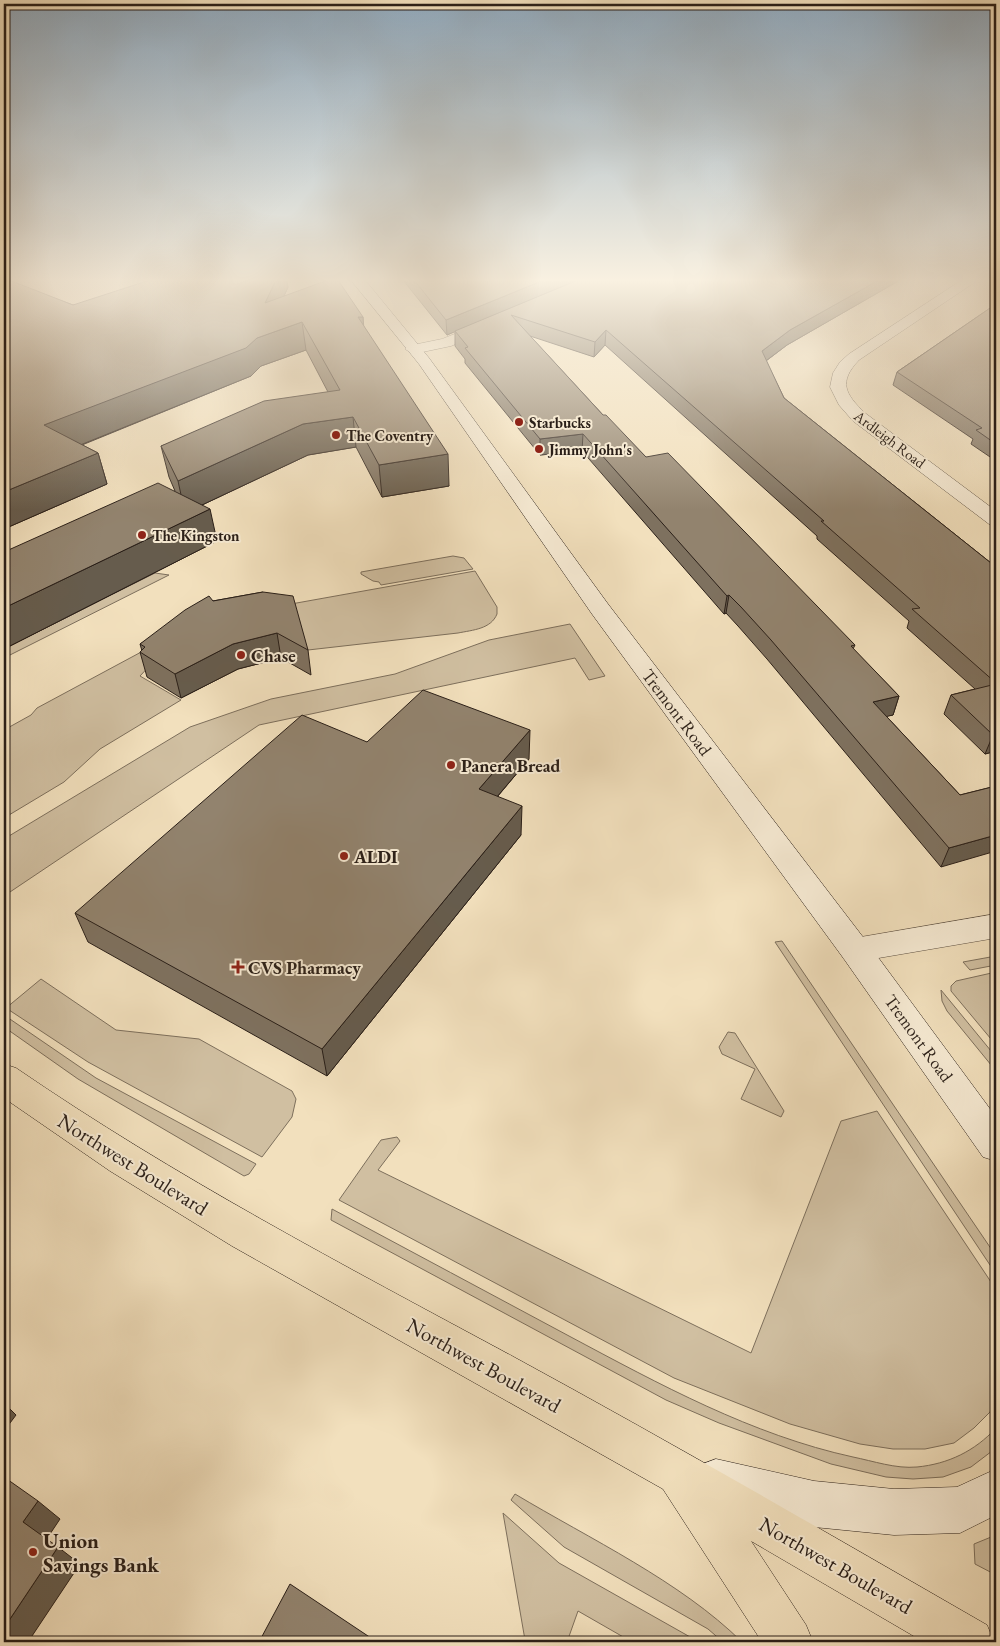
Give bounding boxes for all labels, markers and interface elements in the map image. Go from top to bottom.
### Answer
street label: Ardleigh Road [850,405,930,472]
place label: Starbucks [529,413,591,432]
marker: Starbucks [513,416,525,428]
place label: The Coventry [346,426,434,445]
marker: The Coventry [330,429,342,441]
place label: Jimmy John's [547,440,632,459]
marker: Jimmy John's [533,443,545,455]
place label: The Kingston [152,526,240,545]
marker: The Kingston [136,529,148,541]
place label: Chase [251,644,296,667]
marker: Chase [235,649,247,661]
street label: Tremont Road [637,664,718,761]
place label: Panera Bread [461,754,561,777]
marker: Panera Bread [445,759,457,771]
place label: ALDI [353,845,398,868]
marker: ALDI [338,850,350,862]
place label: CVS Pharmacy [248,956,361,979]
marker: CVS Pharmacy [232,961,244,973]
street label: Tremont Road [880,990,959,1087]
street label: Northwest Boulevard [53,1107,214,1221]
street label: Northwest Boulevard [402,1311,566,1419]
street label: Northwest Boulevard [755,1510,918,1620]
place label: Union Savings Bank [43,1527,160,1578]
marker: Union Savings Bank [27,1546,39,1558]

